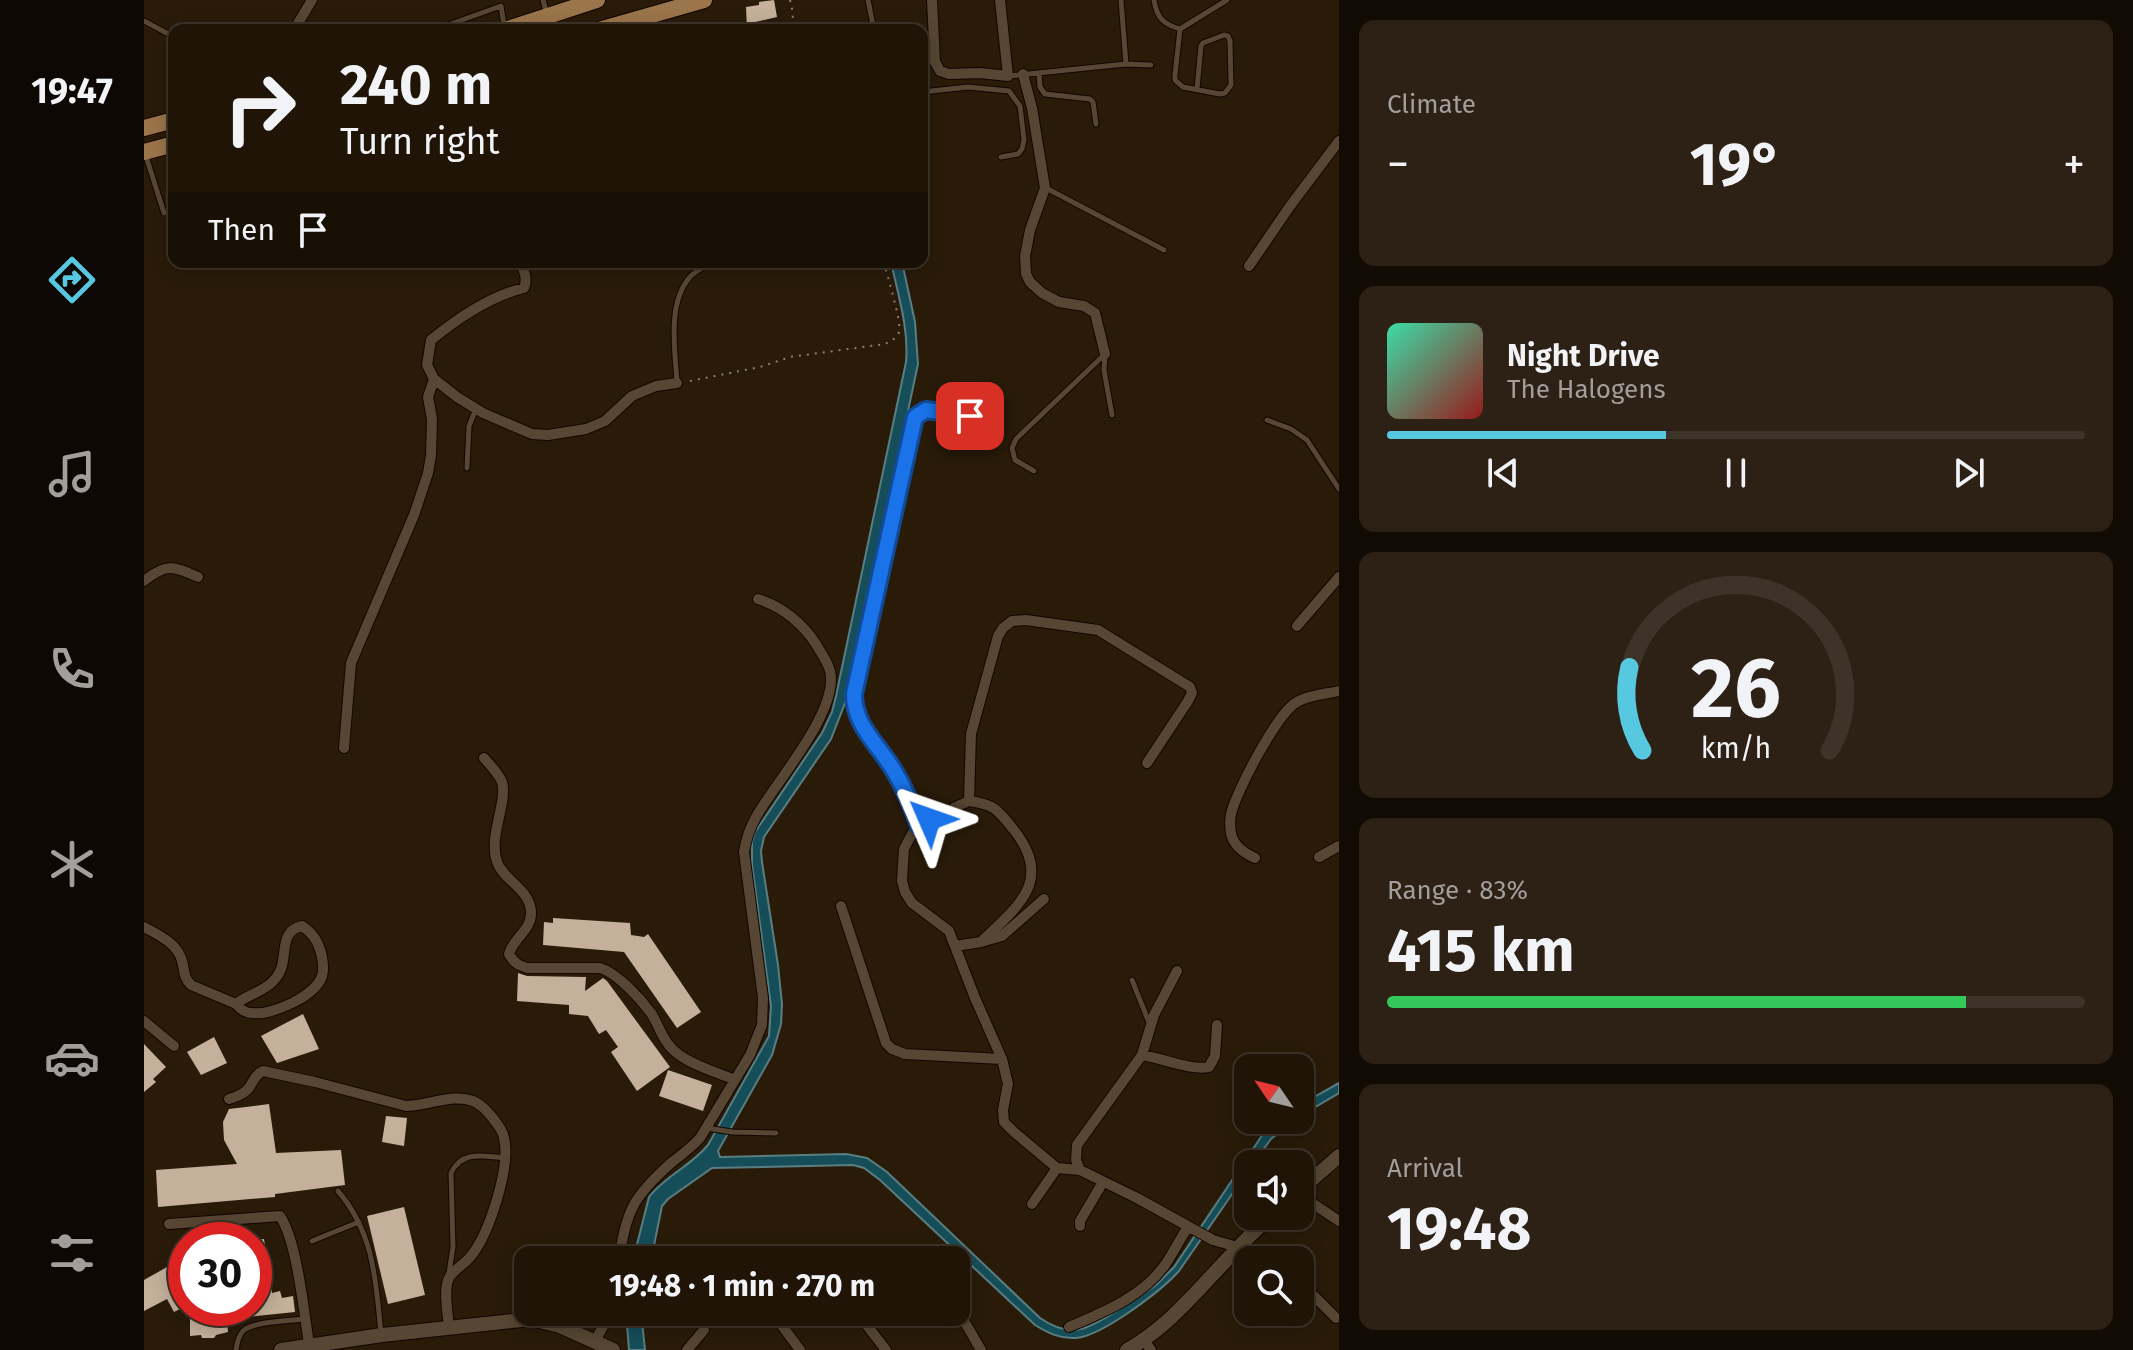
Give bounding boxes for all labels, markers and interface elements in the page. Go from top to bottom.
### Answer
text: 240 m [340,52,492,119]
icon: right [208,56,312,160]
text: 19:47 [31,69,113,113]
text: Climate [1387,89,1476,120]
text: Turn right [340,120,500,164]
text: 19° [1690,129,1782,201]
text: − [1387,138,1409,191]
text: + [2063,138,2085,191]
icon: arrive [291,208,335,252]
text: Then [208,212,275,248]
icon: directions [44,252,100,308]
text: Night Drive [1507,338,1660,374]
text: The Halogens [1507,374,1666,405]
pin [936,382,1004,450]
icon: arrive [948,394,992,438]
icon: music [44,446,100,502]
icon: previous [1481,451,1525,495]
icon: pause [1714,451,1758,495]
icon: next [1947,451,1991,495]
text: 26 [1691,639,1781,739]
icon: phone [44,641,100,697]
text: km/h [1701,731,1771,766]
position arrow [887,777,971,861]
icon: climate [44,836,100,892]
text: Range · 83% [1387,875,1528,906]
text: 415 km [1387,915,1575,987]
icon: car [44,1030,100,1086]
north arrow [1234,1054,1314,1134]
map controls [1234,1054,1314,1326]
button: sound [1234,1150,1314,1230]
text: Arrival [1387,1153,1463,1184]
text: 19:48 [1387,1193,1531,1265]
speed limit sign: 30 [168,1222,272,1326]
icon: filters [44,1225,100,1281]
button: search [1234,1246,1314,1326]
text: 19:48 · 1 min · 270 m [609,1268,875,1304]

